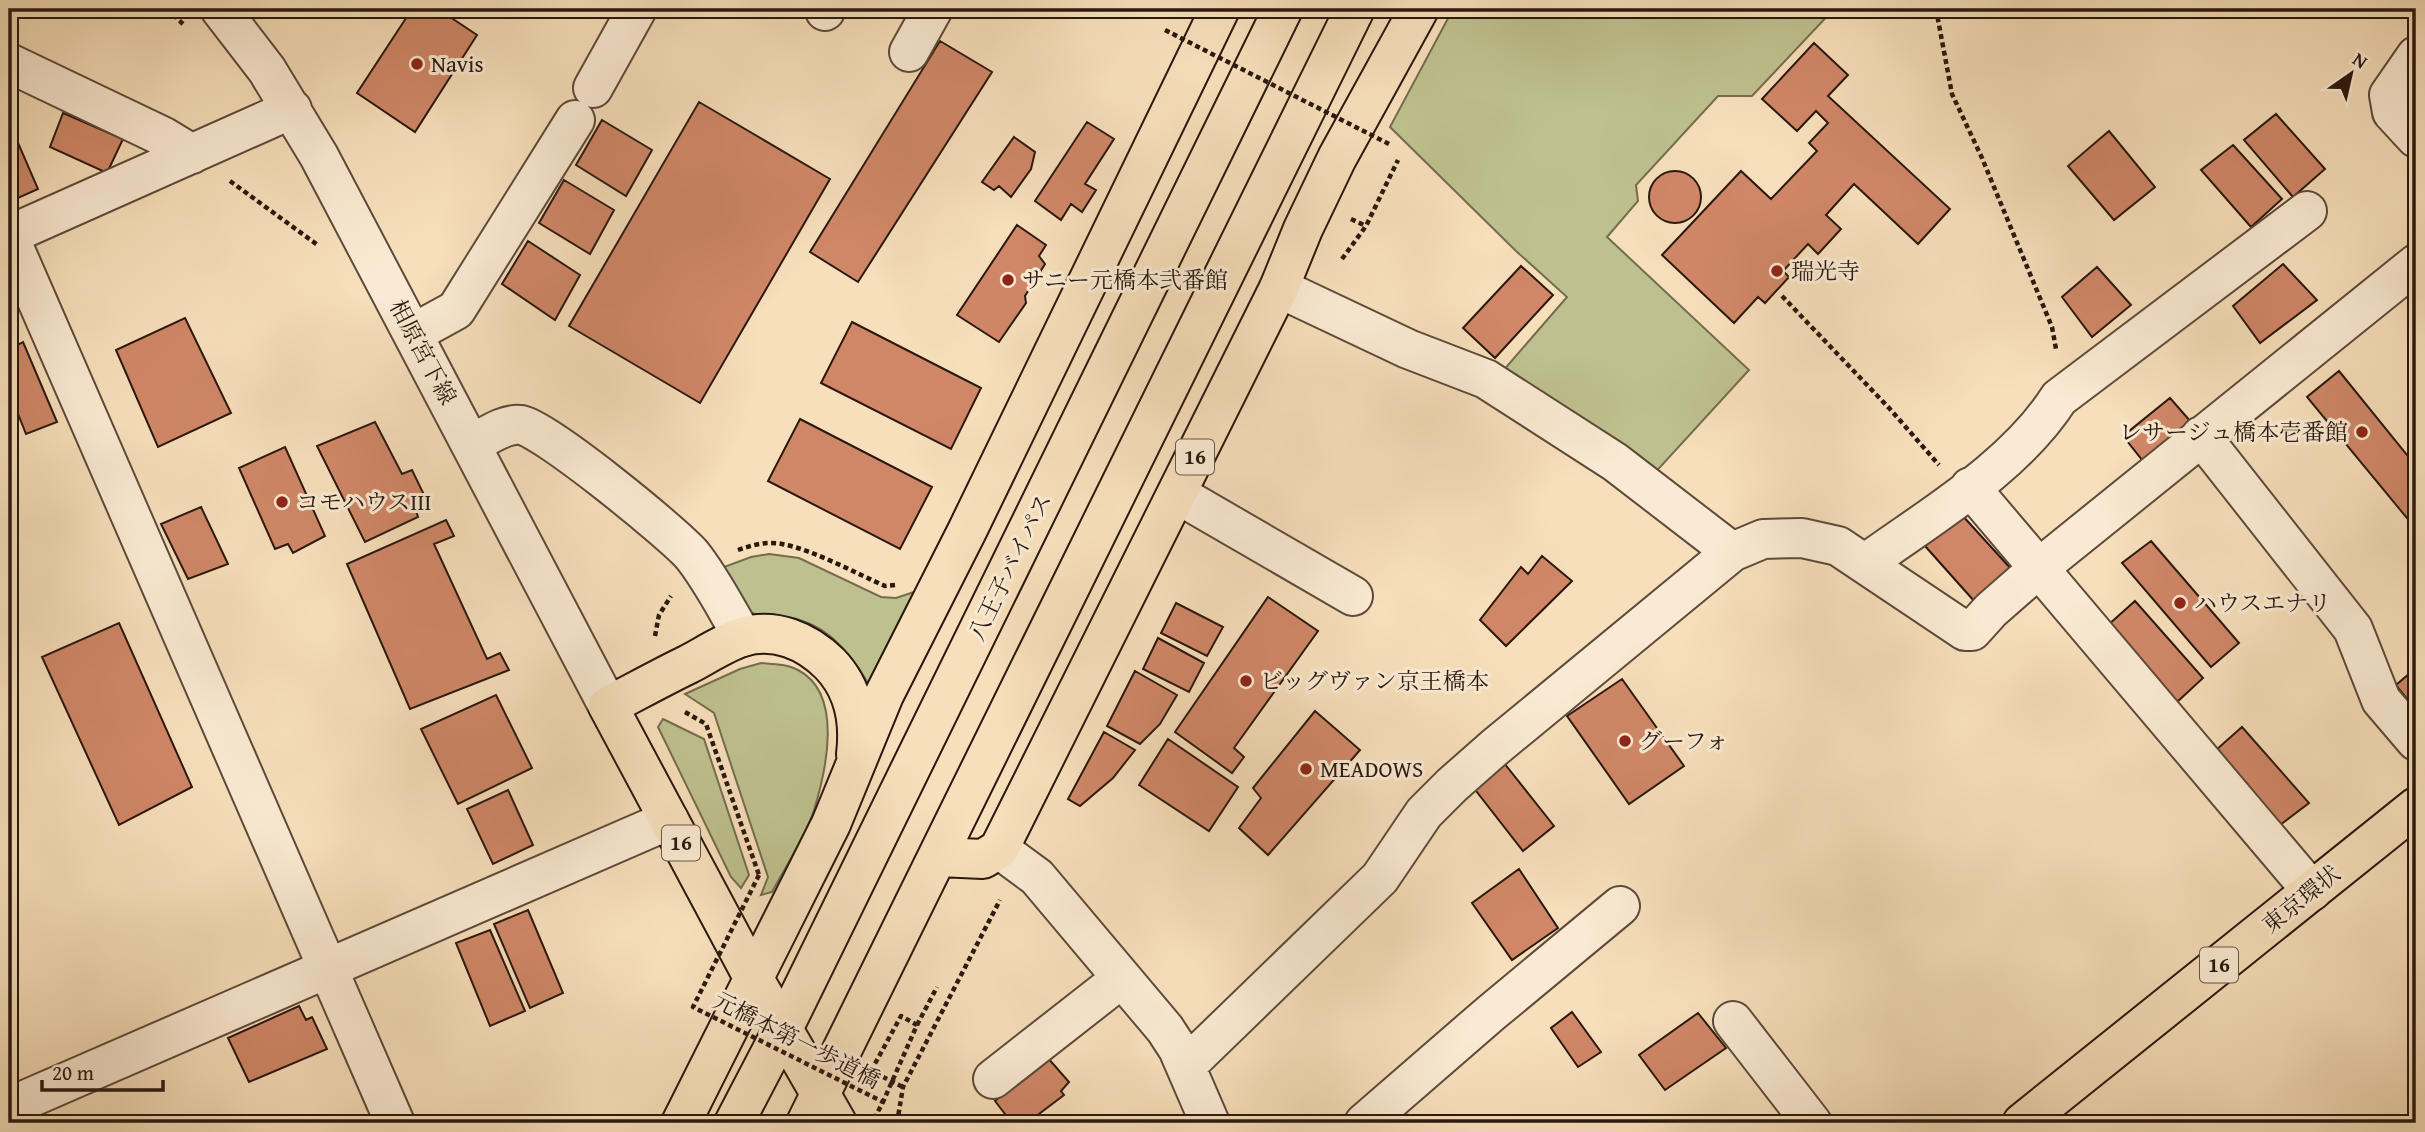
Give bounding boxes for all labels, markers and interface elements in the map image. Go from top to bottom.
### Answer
north arrow [2316,38,2386,108]
text: N [2347,45,2374,75]
place label: Navis [431,47,484,80]
marker: Navis [409,56,425,72]
place label: 瑞光寺 [1791,254,1860,287]
place label: サニー元橋本弐番館 [1022,263,1228,296]
marker: 瑞光寺 [1769,263,1785,279]
marker: サニー元橋本弐番館 [1000,272,1016,288]
street label: 相原宮下線 [382,293,465,410]
place label: レサージュ橋本壱番館 [2119,415,2348,448]
marker: レサージュ橋本壱番館 [2354,424,2370,440]
road number: 16 [1176,440,1214,475]
place label: コモハウスⅢ [296,485,432,518]
street label: 八王子バイパス [960,487,1060,646]
marker: コモハウスⅢ [274,494,290,510]
place label: ハウスエナリ [2194,586,2331,619]
marker: ハウスエナリ [2172,595,2188,611]
place label: ビッグヴァン京王橋本 [1260,664,1489,697]
marker: ビッグヴァン京王橋本 [1238,673,1254,689]
place label: グーフォ [1639,724,1729,757]
marker: グーフォ [1617,733,1633,749]
place label: MEADOWS [1320,752,1423,785]
marker: MEADOWS [1298,761,1314,777]
road number: 16 [662,826,700,860]
street label: 東京環状 [2255,857,2347,940]
road number: 16 [2200,948,2238,982]
street label: 元橋本第一歩道橋 [708,983,887,1096]
scale bar [42,1048,163,1092]
text: 20 m [52,1057,94,1088]

